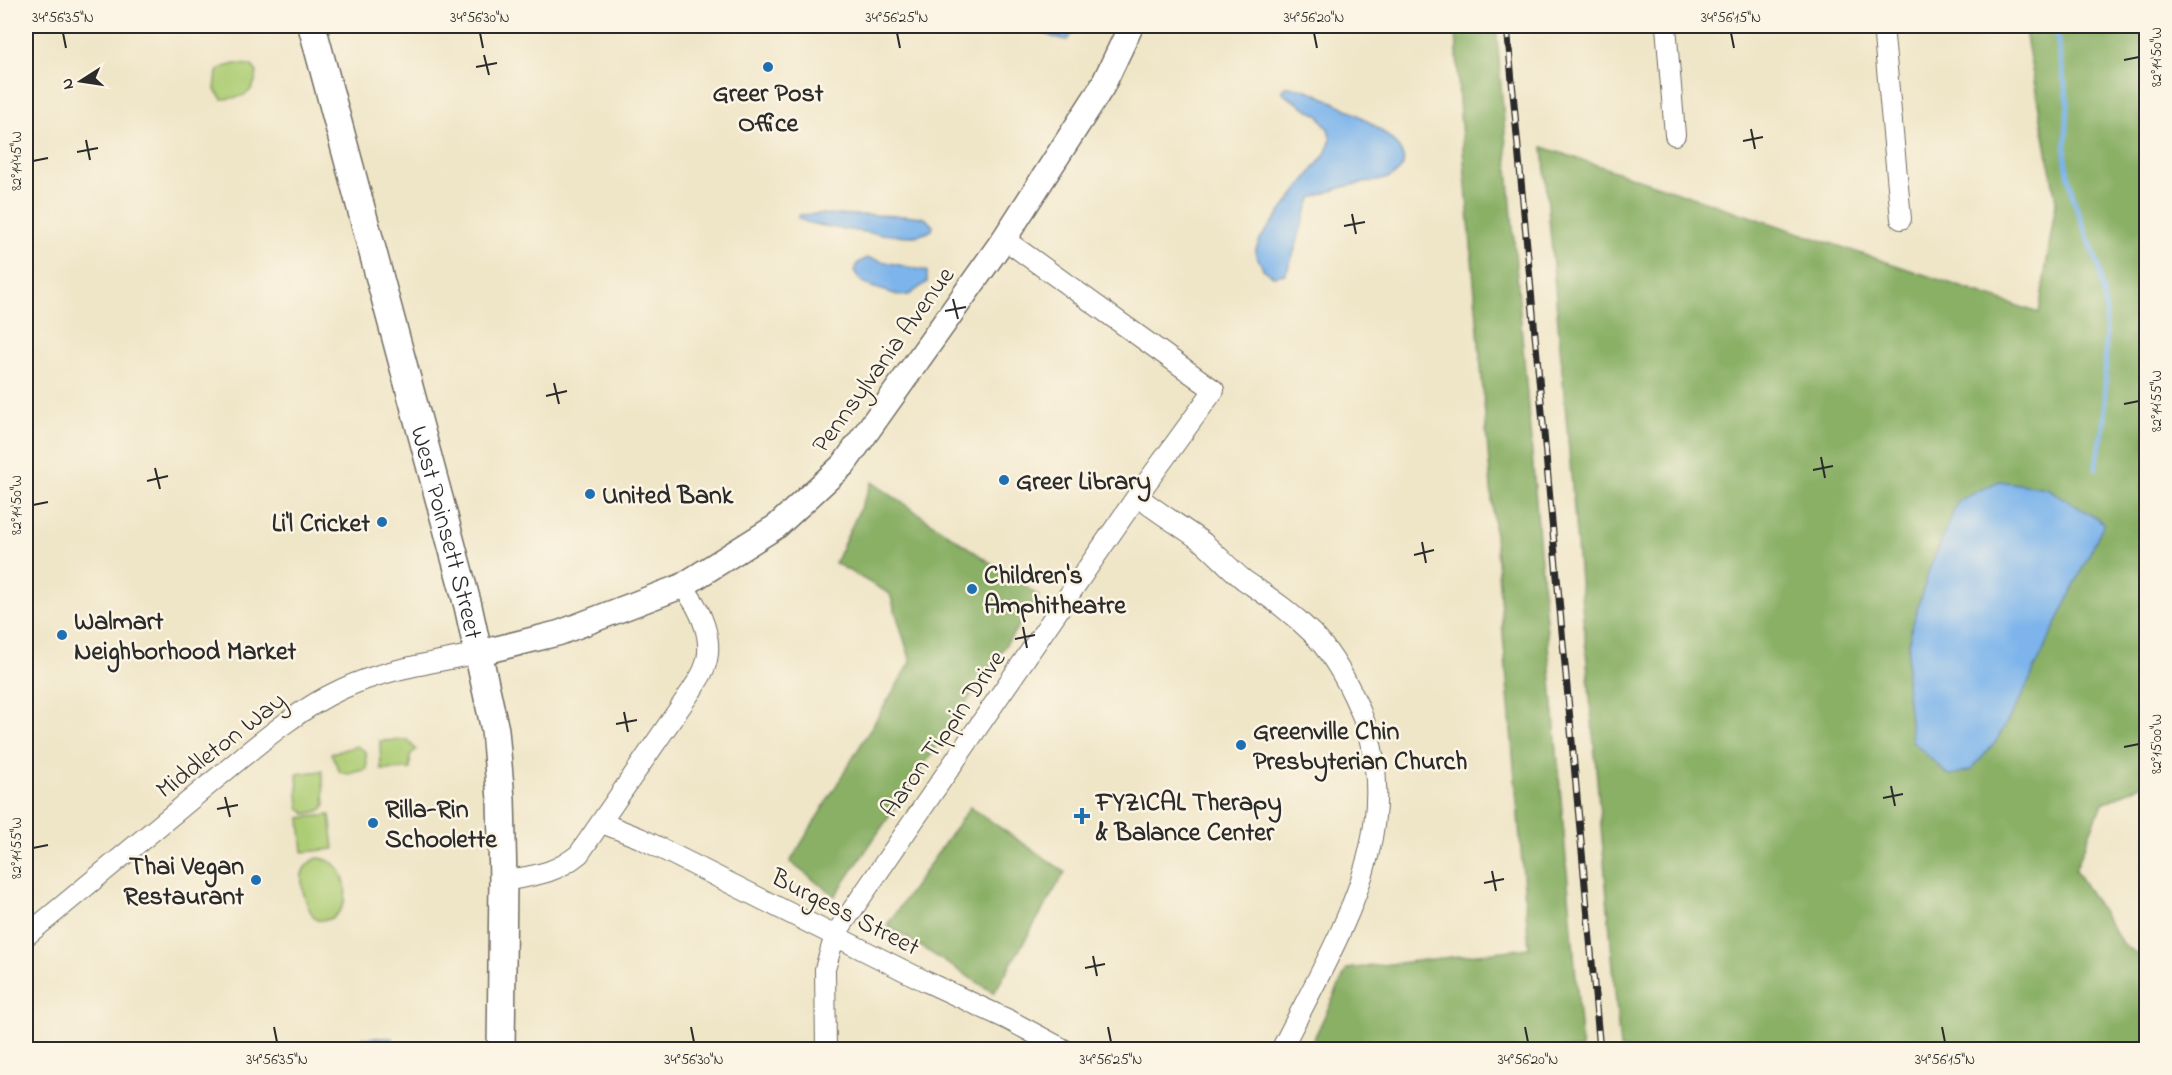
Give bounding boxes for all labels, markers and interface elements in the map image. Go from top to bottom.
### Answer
text: 34°56'35"N [32,7,94,29]
text: 34°56'30"N [450,7,510,29]
text: 34°56'25"N [866,7,928,29]
text: 34°56'20"N [1284,7,1344,29]
text: 34°56'15"N [1701,7,1761,29]
text: 82°14'50"W [2146,27,2168,87]
north arrow [51,51,111,111]
marker: Greer Post Office [761,60,775,74]
text: N [55,76,81,91]
place label: Greer Post Office [712,76,824,144]
text: 82°14'45"W [6,131,28,191]
street label: Pennsylvania Avenue [804,259,965,462]
text: 82°14'55"W [2146,370,2168,432]
street label: West Poinsett Street [398,422,491,643]
place label: Greer Library [1016,464,1151,502]
marker: Greer Library [997,473,1011,487]
text: 82°14'50"W [6,475,28,535]
place label: United Bank [602,478,734,516]
marker: United Bank [583,487,597,501]
place label: Li'l Cricket [272,506,370,544]
marker: Li'l Cricket [375,515,389,529]
place label: Children's Amphitheatre [984,558,1127,626]
marker: Children's Amphitheatre [965,582,979,596]
place label: Walmart Neighborhood Market [74,604,297,673]
marker: Walmart Neighborhood Market [55,628,69,642]
street label: Aaron Tippin Drive [872,643,1017,826]
street label: Middleton Way [149,683,295,809]
place label: Greenville Chin Presbyterian Church [1253,714,1467,782]
text: 82°15'00"W [2146,714,2168,774]
marker: Greenville Chin Presbyterian Church [1234,738,1248,752]
place label: FYZICAL Therapy & Balance Center [1094,785,1282,853]
place label: Rilla-Rin Schoolette [385,792,498,860]
marker: FYZICAL Therapy & Balance Center [1073,807,1091,825]
marker: Rilla-Rin Schoolette [366,816,380,830]
text: 82°14'55"W [6,817,28,879]
place label: Thai Vegan Restaurant [124,849,244,917]
street label: Burgess Street [763,859,926,968]
marker: Thai Vegan Restaurant [249,873,263,887]
text: 34°56'35"N [246,1049,308,1071]
text: 34°56'30"N [664,1049,724,1071]
text: 34°56'25"N [1080,1049,1142,1071]
text: 34°56'20"N [1498,1049,1558,1071]
text: 34°56'15"N [1915,1049,1975,1071]

